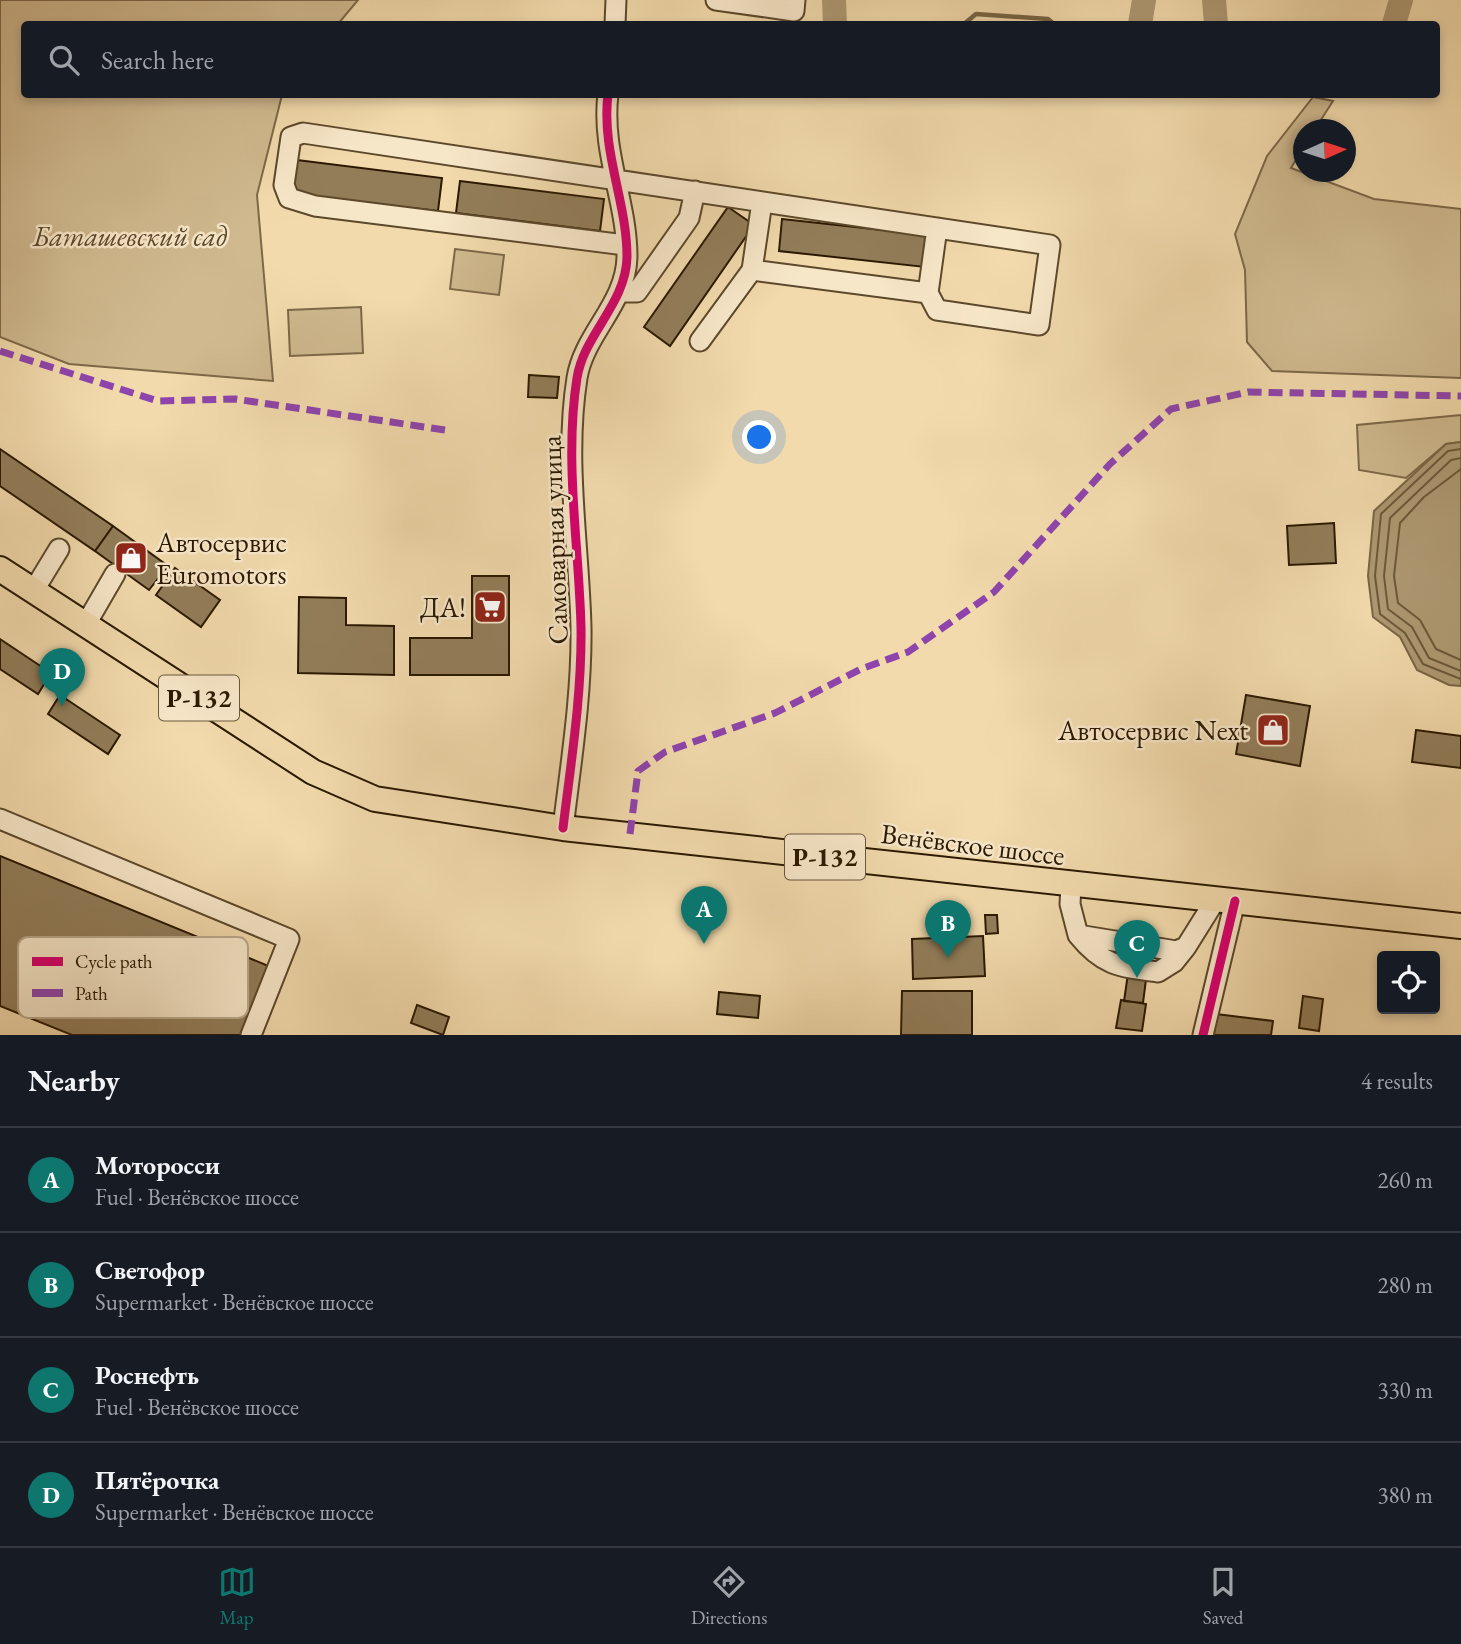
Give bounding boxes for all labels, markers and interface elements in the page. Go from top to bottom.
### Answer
search box [21,21,1440,98]
icon: search [45,41,83,79]
text: Search here [101,43,214,77]
north arrow [1293,119,1356,182]
park label: Баташевский сад [32,218,228,254]
your location [742,420,776,454]
street label: Самоварная улица [532,434,576,645]
place label: Автосервис Euromotors [155,524,287,592]
shop icon: Автосервис Euromotors [112,539,150,577]
supermarket icon: ДА! [471,588,509,626]
place label: ДА! [420,589,466,625]
pin: D [39,648,85,706]
road number: Р-132 [159,676,239,720]
shop icon: Автосервис Next [1254,711,1292,749]
place label: Автосервис Next [1057,712,1248,748]
street label: Венёвское шоссе [879,815,1067,873]
road number: Р-132 [785,834,865,880]
pin: A [681,886,727,944]
pin: B [925,900,971,958]
pin: C [1114,920,1160,978]
legend [18,937,248,1018]
text: Cycle path [75,949,153,974]
map controls [1377,951,1440,1014]
button: locate [1377,951,1440,1014]
text: Path [75,981,108,1006]
text: Nearby [28,1061,120,1100]
text: 4 results [1361,1066,1433,1096]
text: Моторосси [95,1148,220,1182]
text: A [43,1165,59,1195]
text: 260 m [1377,1165,1433,1195]
text: Fuel · Венёвское шоссе [95,1182,299,1212]
text: Светофор [95,1253,205,1287]
text: B [44,1270,58,1300]
text: 280 m [1377,1270,1433,1300]
text: Supermarket · Венёвское шоссе [95,1287,374,1317]
text: Роснефть [95,1358,199,1392]
text: C [43,1375,59,1405]
text: 330 m [1377,1375,1433,1405]
text: Fuel · Венёвское шоссе [95,1392,299,1422]
text: Пятёрочка [95,1463,219,1497]
text: D [42,1480,60,1510]
text: 380 m [1377,1480,1433,1510]
text: Supermarket · Венёвское шоссе [95,1497,374,1527]
tab: Map [218,1563,256,1630]
tab: Directions [691,1563,767,1630]
tab: Saved [1203,1563,1243,1630]

